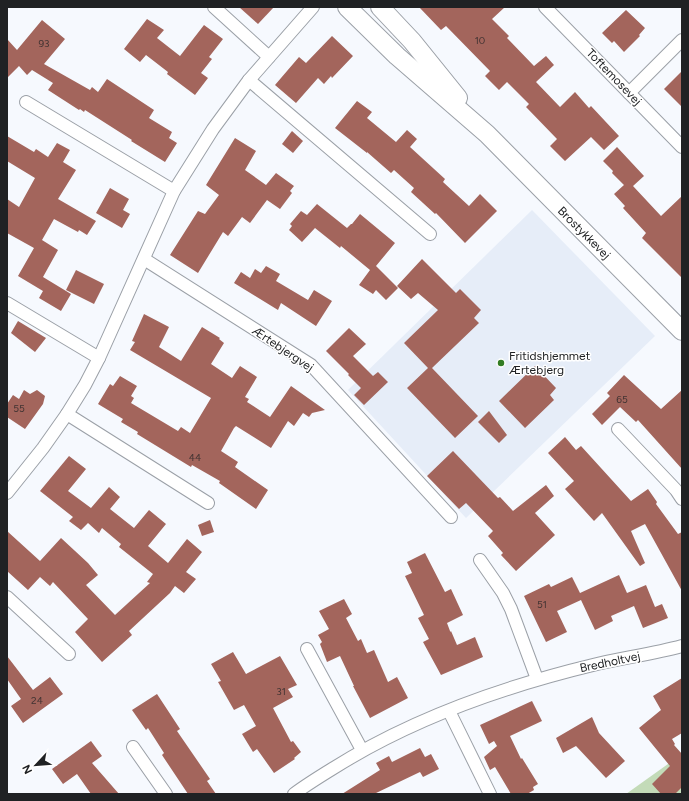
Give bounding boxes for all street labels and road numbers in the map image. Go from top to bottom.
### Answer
street label: Toftemosevej [583,46,645,108]
street label: Brostykkevej [555,204,613,262]
street label: Ærtebjergvej [250,323,316,375]
street label: Bredholtvej [578,649,642,675]

